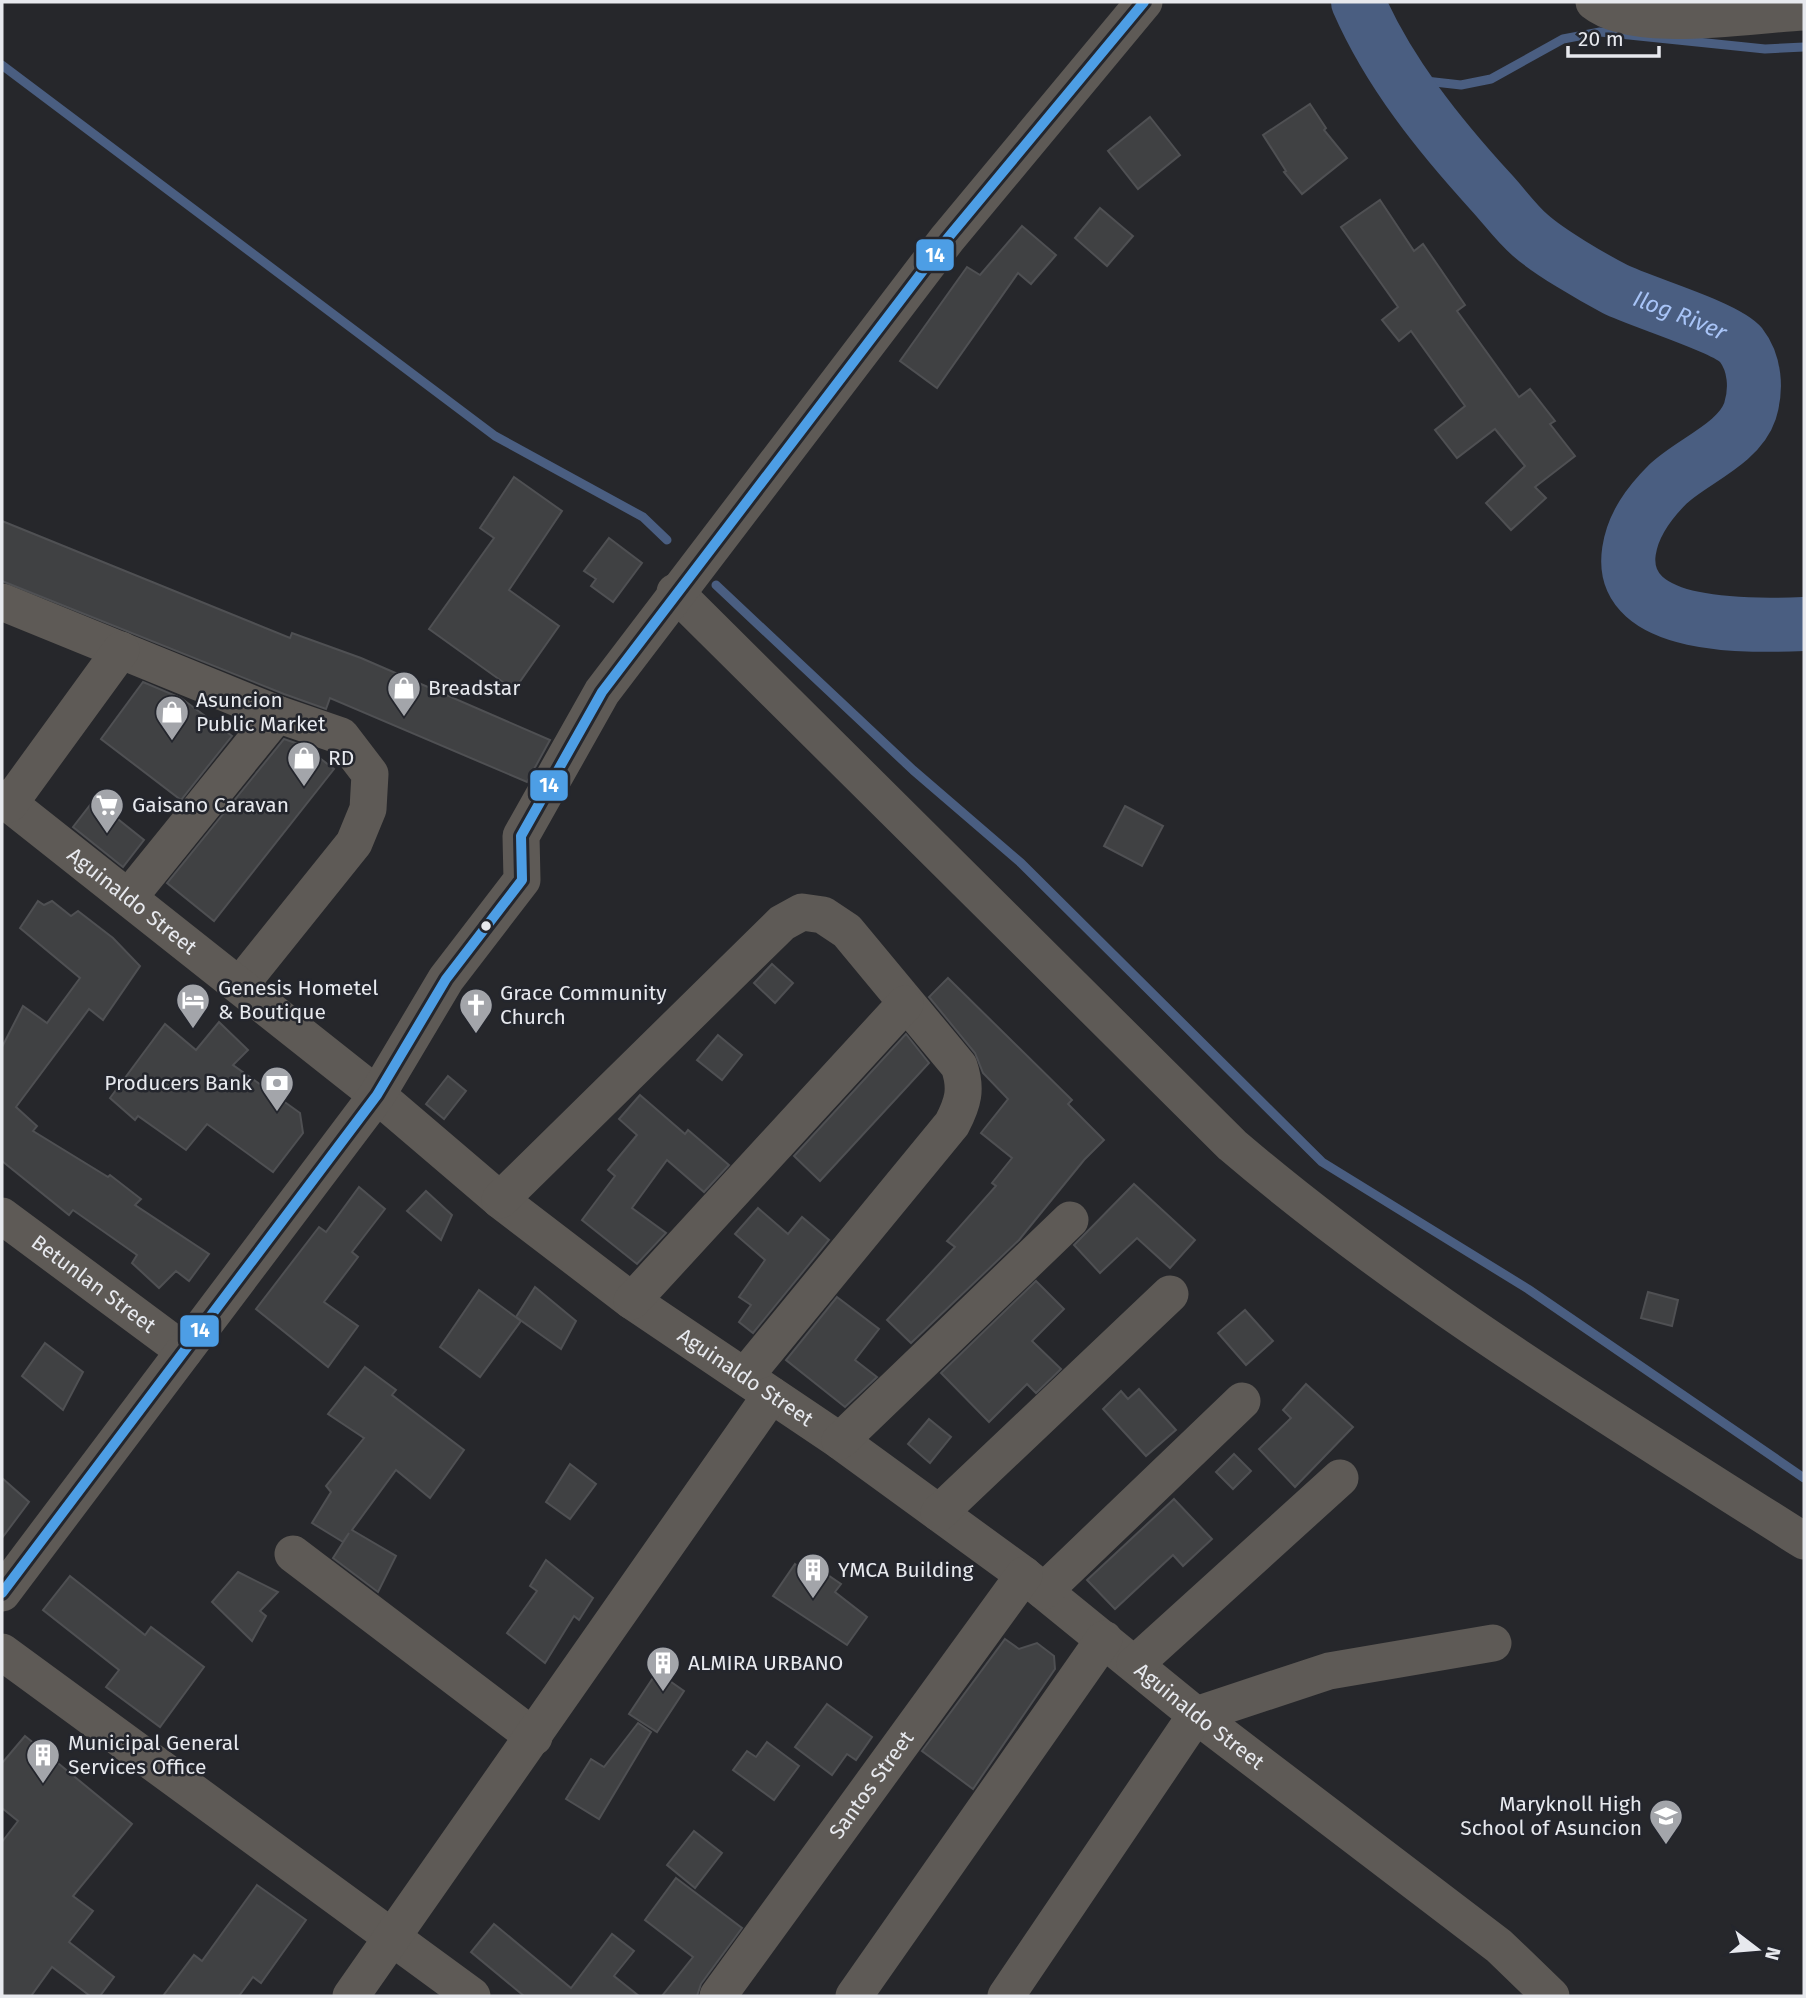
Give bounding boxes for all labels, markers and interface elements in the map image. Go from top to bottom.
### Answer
scale bar [1568,14,1659,58]
text: 20 m [1578,26,1624,52]
line badge: 14 [915,238,955,272]
text: 14 [925,244,945,267]
water label: Ilog River [1629,284,1733,347]
shop icon: Breadstar [385,669,423,718]
place label: Breadstar [428,675,520,701]
place label: Asuncion Public Market [196,687,326,737]
shop icon: Asuncion Public Market [153,693,191,742]
shop icon: RD [285,739,323,788]
place label: RD [328,745,354,771]
line badge: 14 [529,769,569,802]
text: 14 [539,774,559,797]
supermarket icon: Gaisano Caravan [88,786,126,835]
place label: Gaisano Caravan [132,792,289,818]
street label: Aguinaldo Street [62,842,202,961]
unlabelled marker [479,919,493,933]
place label: Genesis Hometel & Boutique [218,975,378,1025]
place label: Grace Community Church [500,980,667,1030]
hotel icon: Genesis Hometel & Boutique [174,981,212,1030]
church icon: Grace Community Church [457,986,495,1035]
bank icon: Producers Bank [258,1064,296,1113]
place label: Producers Bank [104,1070,252,1096]
street label: Betunlan Street [26,1229,161,1339]
line badge: 14 [179,1314,220,1348]
text: 14 [190,1319,210,1342]
street label: Aguinaldo Street [673,1322,819,1432]
building icon: YMCA Building [794,1551,832,1600]
place label: YMCA Building [838,1557,973,1583]
building icon: ALMIRA URBANO [644,1644,682,1693]
place label: ALMIRA URBANO [688,1650,843,1676]
street label: Aguinaldo Street [1129,1657,1270,1776]
street label: Santos Street [824,1725,920,1844]
place label: Municipal General Services Office [68,1730,239,1780]
building icon: Municipal General Services Office [24,1736,62,1785]
place label: Maryknoll High School of Asuncion [1460,1791,1642,1841]
school or university icon: Maryknoll High School of Asuncion [1647,1797,1685,1846]
north arrow [1722,1914,1792,1984]
text: N [1760,1944,1786,1963]

